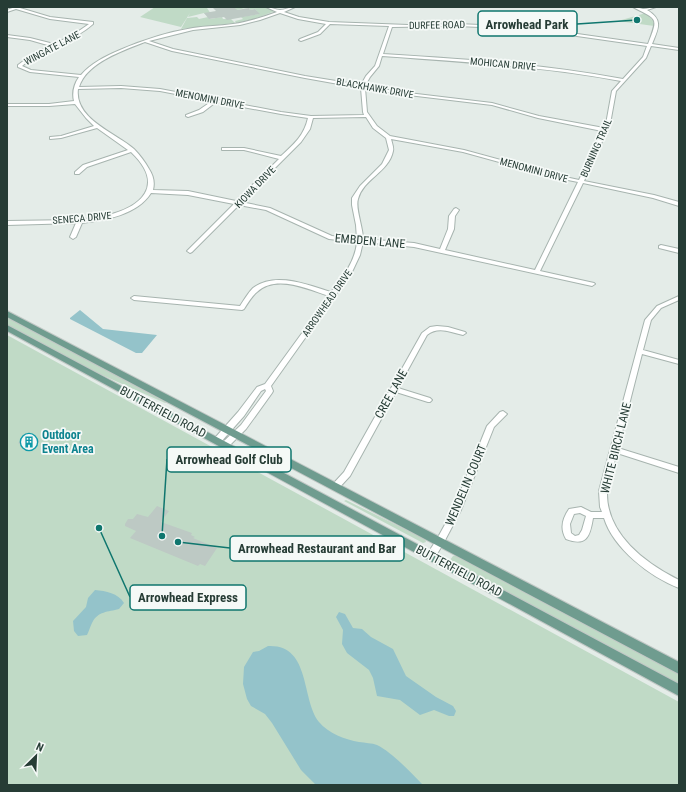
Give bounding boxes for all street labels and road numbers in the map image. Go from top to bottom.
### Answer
street label: DURFEE ROAD [409,19,466,31]
street label: WINGATE LANE [22,29,82,67]
street label: MOHICAN DRIVE [469,56,537,72]
street label: BLACKHAWK DRIVE [335,76,415,100]
street label: MENOMINI DRIVE [175,87,245,111]
street label: BURNING TRAIL [578,117,614,179]
street label: MENOMINI DRIVE [499,156,569,184]
street label: KIOWA DRIVE [232,164,278,210]
street label: SENECA DRIVE [52,210,112,226]
street label: EMBDEN LANE [334,231,406,251]
street label: ARROWHEAD DRIVE [300,267,354,339]
street label: CREE LANE [372,367,410,421]
street label: BUTTERFIELD ROAD [118,383,209,441]
street label: WHITE BIRCH LANE [598,401,634,495]
street label: WENDELIN COURT [443,442,489,528]
street label: BUTTERFIELD ROAD [414,542,505,600]

